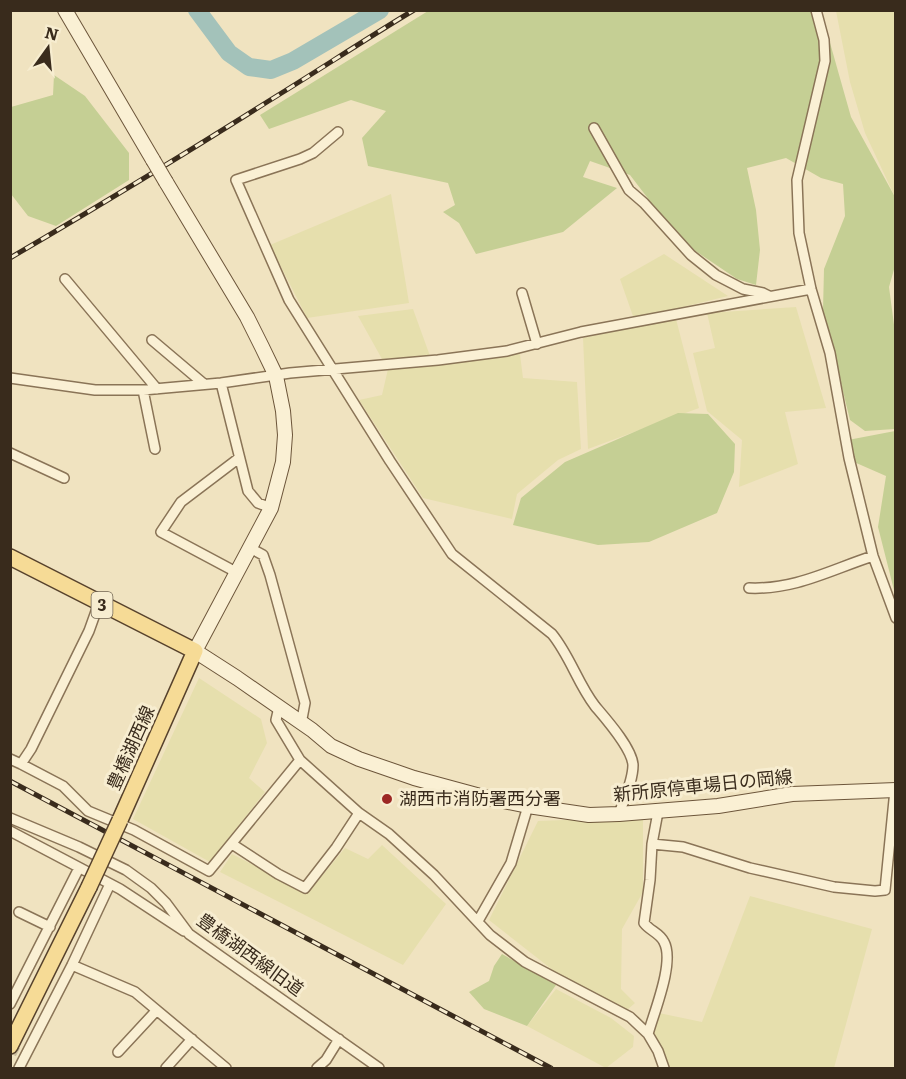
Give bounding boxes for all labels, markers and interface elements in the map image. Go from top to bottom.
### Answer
north arrow [18,18,78,78]
text: N [43,19,62,46]
road number: 3 [92,592,112,618]
street label: 豊橋湖西線 [99,701,160,794]
street label: 新所原停車場日の岡線 [612,762,794,807]
place label: 湖西市消防署西分署 [399,784,561,811]
marker: 湖西市消防署西分署 [380,792,394,806]
street label: 豊橋湖西線旧道 [192,906,310,1002]

